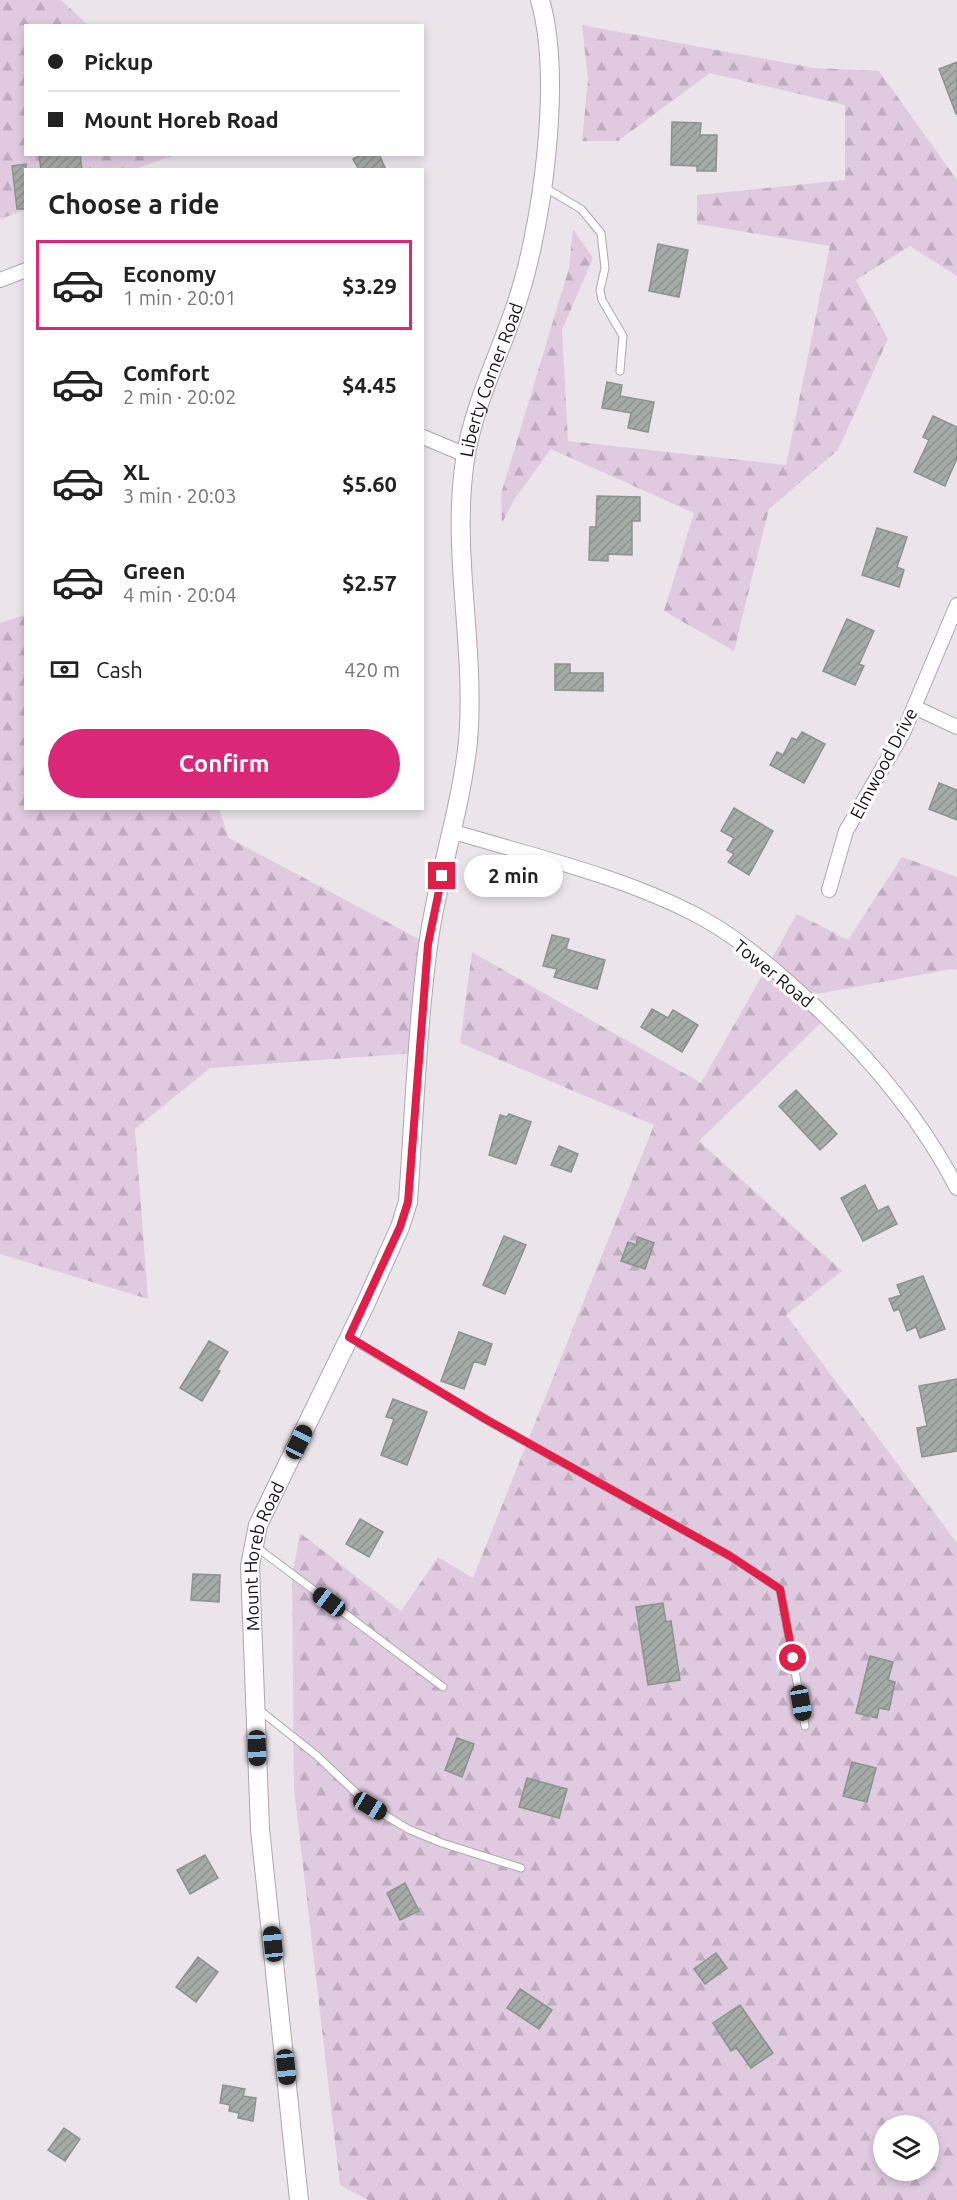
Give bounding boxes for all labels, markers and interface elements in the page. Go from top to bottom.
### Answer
text: Pickup [84,49,153,74]
text: Mount Horeb Road [84,107,279,132]
text: Choose a ride [48,189,220,219]
icon: car [51,258,105,312]
text: Economy [123,261,216,286]
text: $3.29 [342,273,397,298]
text: 1 min · 20:01 [123,286,237,309]
street label: Liberty Corner Road [456,300,526,458]
icon: car [51,357,105,411]
text: Comfort [123,360,210,385]
text: $4.45 [342,372,397,397]
text: 2 min · 20:02 [123,385,237,408]
icon: car [51,456,105,510]
text: XL [123,459,150,484]
text: $5.60 [342,471,397,496]
text: 3 min · 20:03 [123,484,237,507]
icon: car [51,555,105,609]
text: Green [123,558,185,583]
text: $2.57 [342,570,397,595]
text: 4 min · 20:04 [123,583,237,606]
icon: cash [48,653,81,686]
text: Cash [96,657,143,682]
text: 420 m [344,658,400,681]
street label: Elmwood Drive [845,704,921,822]
button: Confirm [48,729,400,798]
callout: 2 min [463,855,562,897]
route end [428,862,455,889]
text: 2 min [488,864,539,887]
street label: Tower Road [730,935,818,1011]
car [283,1422,315,1462]
street label: Mount Horeb Road [240,1478,288,1632]
car [309,1584,349,1620]
route start [779,1644,806,1671]
car [789,1684,813,1722]
car [247,1730,267,1766]
car [350,1789,390,1823]
car [262,1925,284,1963]
car [275,2048,297,2086]
map controls [873,2115,939,2181]
button: layers [873,2115,939,2181]

